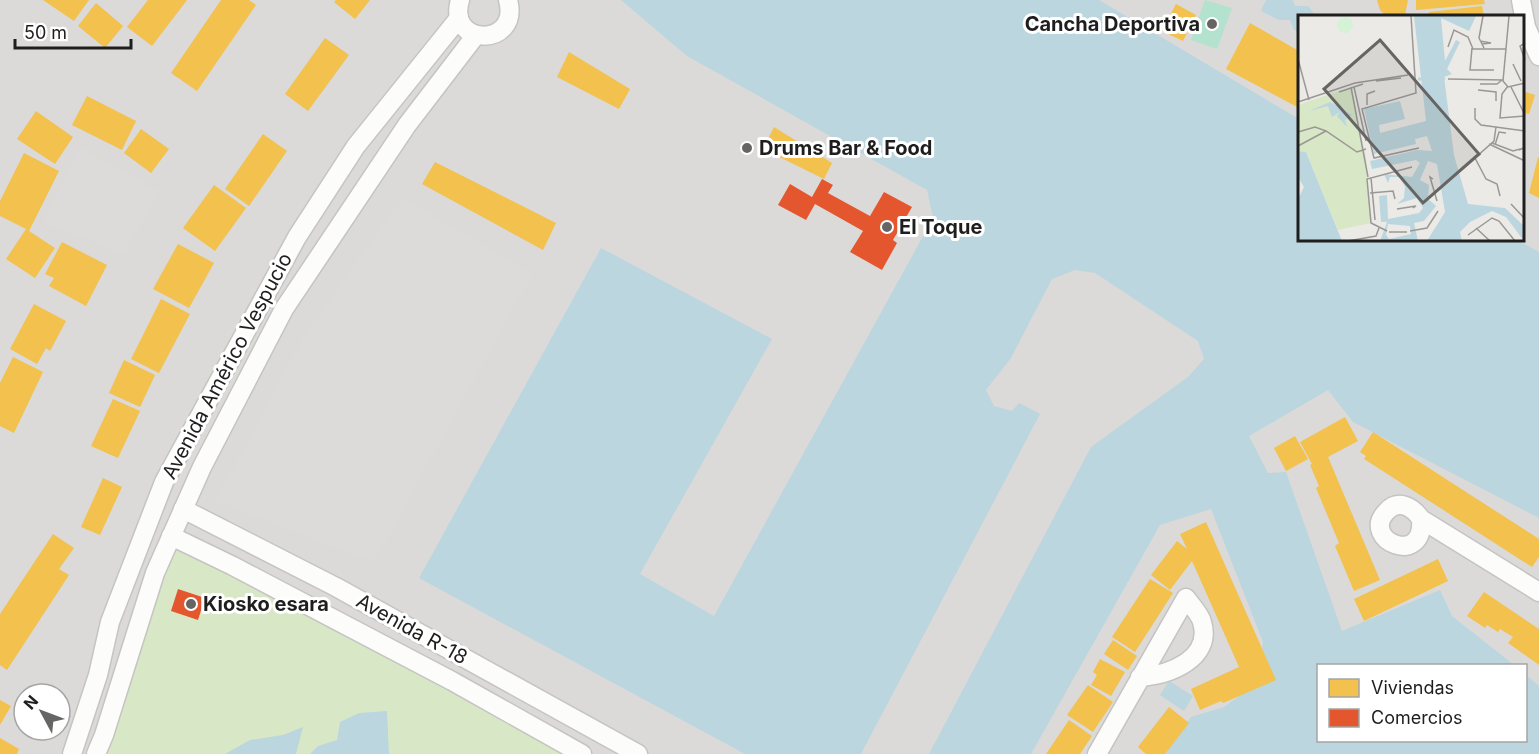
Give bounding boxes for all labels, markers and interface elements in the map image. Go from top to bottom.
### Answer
scale bar [15,12,130,50]
place label: Cancha Deportiva [1025,12,1200,36]
inset map [1298,15,1524,242]
marker: Cancha Deportiva [1205,17,1219,31]
text: 50 m [24,22,67,43]
place label: Drums Bar & Food [759,136,932,160]
marker: Drums Bar & Food [740,141,754,155]
place label: El Toque [899,215,982,239]
marker: El Toque [880,220,894,234]
street label: Avenida Américo Vespucio [157,249,297,483]
street label: Avenida R-18 [352,589,472,669]
place label: Kiosko esara [203,592,329,616]
marker: Kiosko esara [184,597,198,611]
legend [1317,664,1527,742]
text: Viviendas [1371,677,1454,698]
north arrow [12,682,72,742]
text: N [19,691,42,713]
text: Comercios [1371,707,1463,728]

